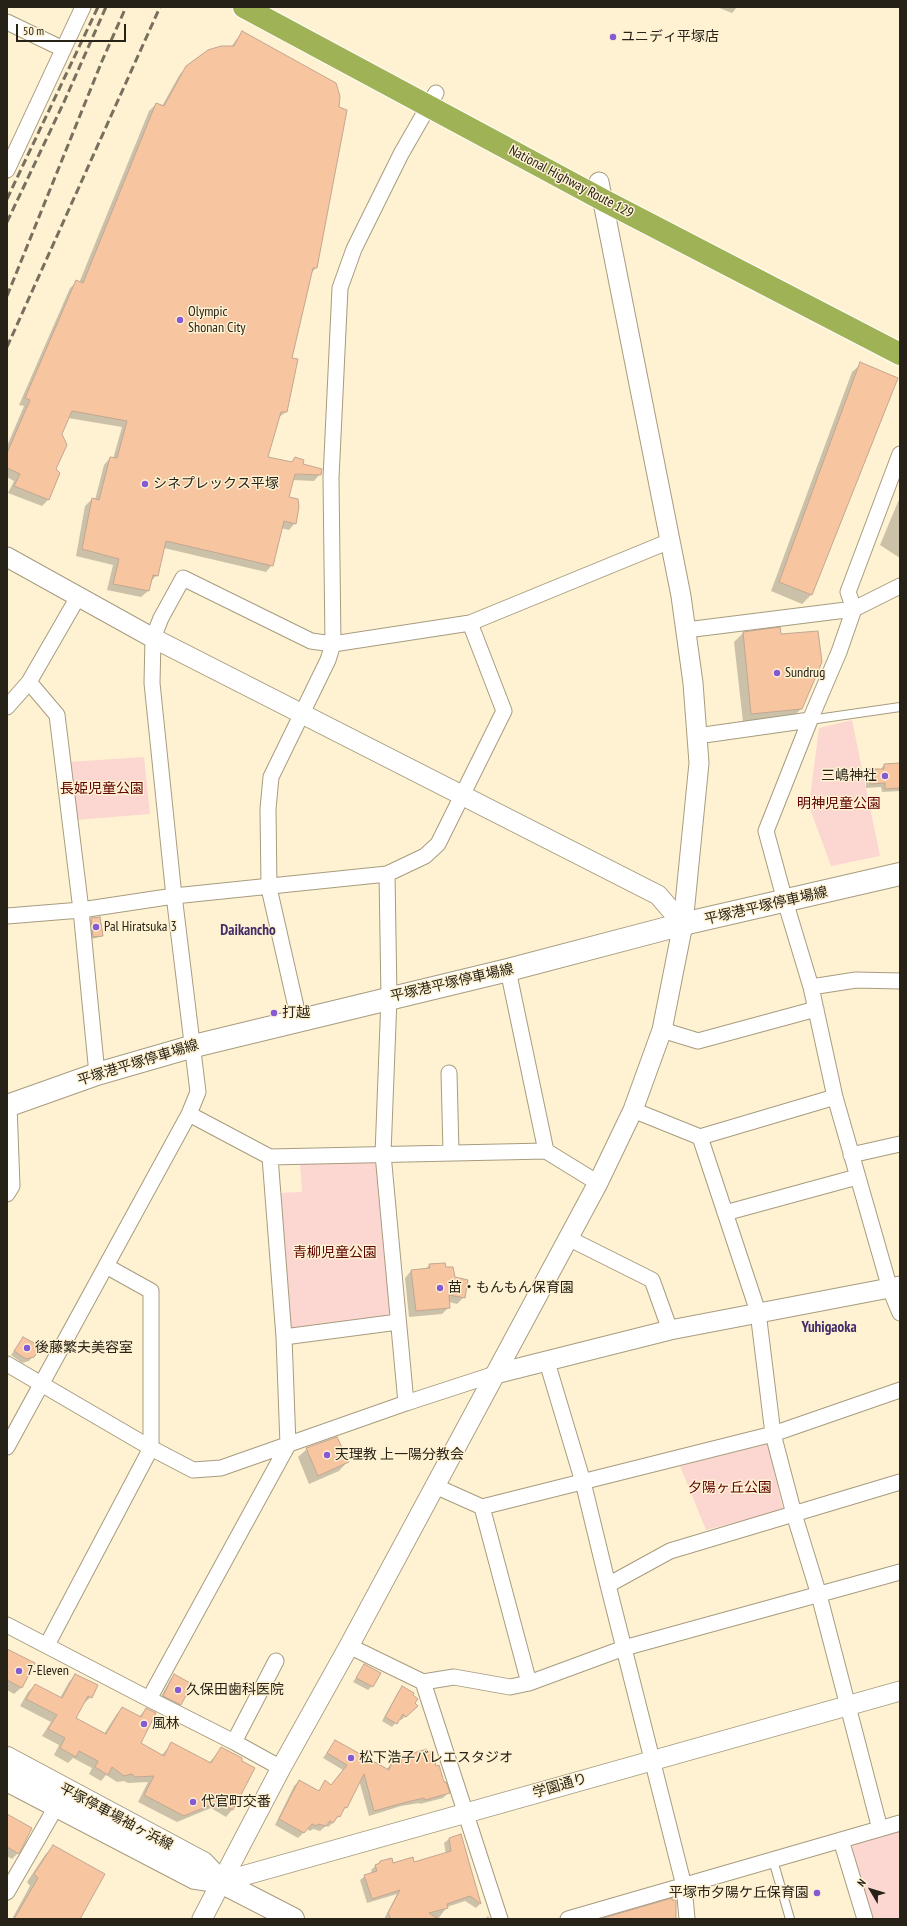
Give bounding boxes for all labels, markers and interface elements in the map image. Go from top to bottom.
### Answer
scale bar [18,16,128,42]
text: 50 m [23,23,44,38]
place label: ユニディ平塚店 [621,29,719,45]
marker: ユニディ平塚店 [608,32,618,42]
street label: National Highway Route 129 [506,142,636,222]
place label: Olympic Shonan City [188,304,246,336]
marker: Olympic Shonan City [175,315,185,325]
place label: シネプレックス平塚 [153,476,279,492]
marker: シネプレックス平塚 [140,479,150,489]
place label: Sundrug [785,665,825,681]
marker: Sundrug [772,668,782,678]
place label: 三嶋神社 [821,768,877,784]
marker: 三嶋神社 [880,771,890,781]
park label: 長姫児童公園 [60,781,144,797]
park label: 明神児童公園 [797,796,881,812]
street label: 平塚港平塚停車場線 [703,884,829,928]
place label: Pal Hiratsuka 3 [104,919,177,935]
marker: Pal Hiratsuka 3 [91,922,101,932]
district label: Daikancho [220,922,276,940]
street label: 平塚港平塚停車場線 [389,961,515,1005]
place label: 打越 [282,1005,310,1021]
marker: 打越 [269,1008,279,1018]
street label: 平塚港平塚停車場線 [75,1037,201,1089]
park label: 青柳児童公園 [293,1245,377,1261]
place label: 苗・もんもん保育園 [448,1280,574,1296]
marker: 苗・もんもん保育園 [435,1283,445,1293]
district label: Yuhigaoka [801,1319,857,1337]
place label: 後藤繁夫美容室 [35,1340,133,1356]
marker: 後藤繁夫美容室 [22,1343,32,1353]
place label: 天理教 上一陽分教会 [335,1447,464,1463]
marker: 天理教 上一陽分教会 [322,1450,332,1460]
park label: 夕陽ヶ丘公園 [688,1480,772,1496]
place label: 7-Eleven [27,1663,69,1679]
marker: 7-Eleven [14,1666,24,1676]
place label: 久保田歯科医院 [186,1682,284,1698]
marker: 久保田歯科医院 [173,1685,183,1695]
place label: 風林 [152,1716,180,1732]
marker: 風林 [139,1719,149,1729]
place label: 松下浩子バレエスタジオ [359,1750,513,1766]
marker: 松下浩子バレエスタジオ [346,1753,356,1763]
street label: 学園通り [531,1770,589,1802]
street label: 平塚停車場袖ヶ浜線 [56,1780,176,1854]
place label: 代官町交番 [201,1794,271,1810]
marker: 代官町交番 [188,1797,198,1807]
north arrow [851,1870,891,1910]
text: N [854,1876,869,1889]
place label: 平塚市夕陽ケ丘保育園 [669,1885,809,1901]
marker: 平塚市夕陽ケ丘保育園 [812,1888,822,1898]

